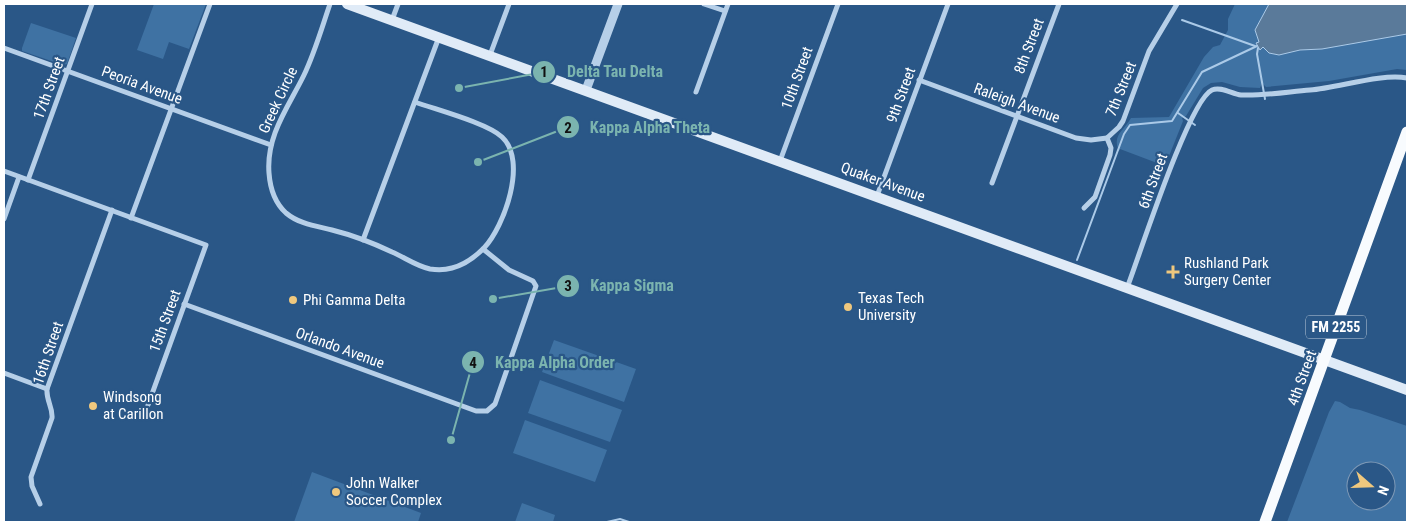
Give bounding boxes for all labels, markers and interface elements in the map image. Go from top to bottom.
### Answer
street label: 8th Street [1010,16,1048,76]
street label: 10th Street [777,44,817,112]
street label: 17th Street [29,54,69,122]
callout: Delta Tau Delta [531,56,673,87]
street label: 7th Street [1102,59,1140,119]
street label: Peoria Avenue [99,62,185,108]
text: Delta Tau Delta [567,62,663,81]
text: 1 [540,63,548,81]
street label: Greek Circle [255,64,301,136]
street label: 9th Street [883,65,919,125]
street label: Raleigh Avenue [971,79,1063,127]
callout: Kappa Alpha Theta [555,112,721,143]
text: Kappa Alpha Theta [590,118,711,137]
text: 2 [564,119,572,137]
street label: 6th Street [1135,151,1171,211]
street label: Quaker Avenue [838,158,928,206]
place label: Rushland Park Surgery Center [1184,254,1272,289]
marker: Rushland Park Surgery Center [1166,265,1180,279]
callout: Kappa Sigma [555,270,684,301]
text: Kappa Sigma [590,276,674,295]
text: 3 [564,277,572,295]
street label: 15th Street [145,287,185,355]
place label: Texas Tech University [858,289,924,324]
place label: Phi Gamma Delta [303,291,405,309]
marker: Phi Gamma Delta [287,294,299,306]
marker: Texas Tech University [842,301,854,313]
road number: FM 2255 [1306,316,1366,338]
street label: 16th Street [29,319,67,387]
street label: Orlando Avenue [293,324,387,372]
callout: Kappa Alpha Order [460,347,625,378]
street label: 4th Street [1284,348,1320,408]
text: Kappa Alpha Order [495,353,615,372]
text: 4 [469,354,477,372]
place label: Windsong at Carillon [103,388,163,423]
marker: Windsong at Carillon [87,400,99,412]
north arrow [1346,461,1396,511]
place label: John Walker Soccer Complex [346,474,442,509]
text: N [1374,484,1392,497]
marker: John Walker Soccer Complex [330,486,342,498]

